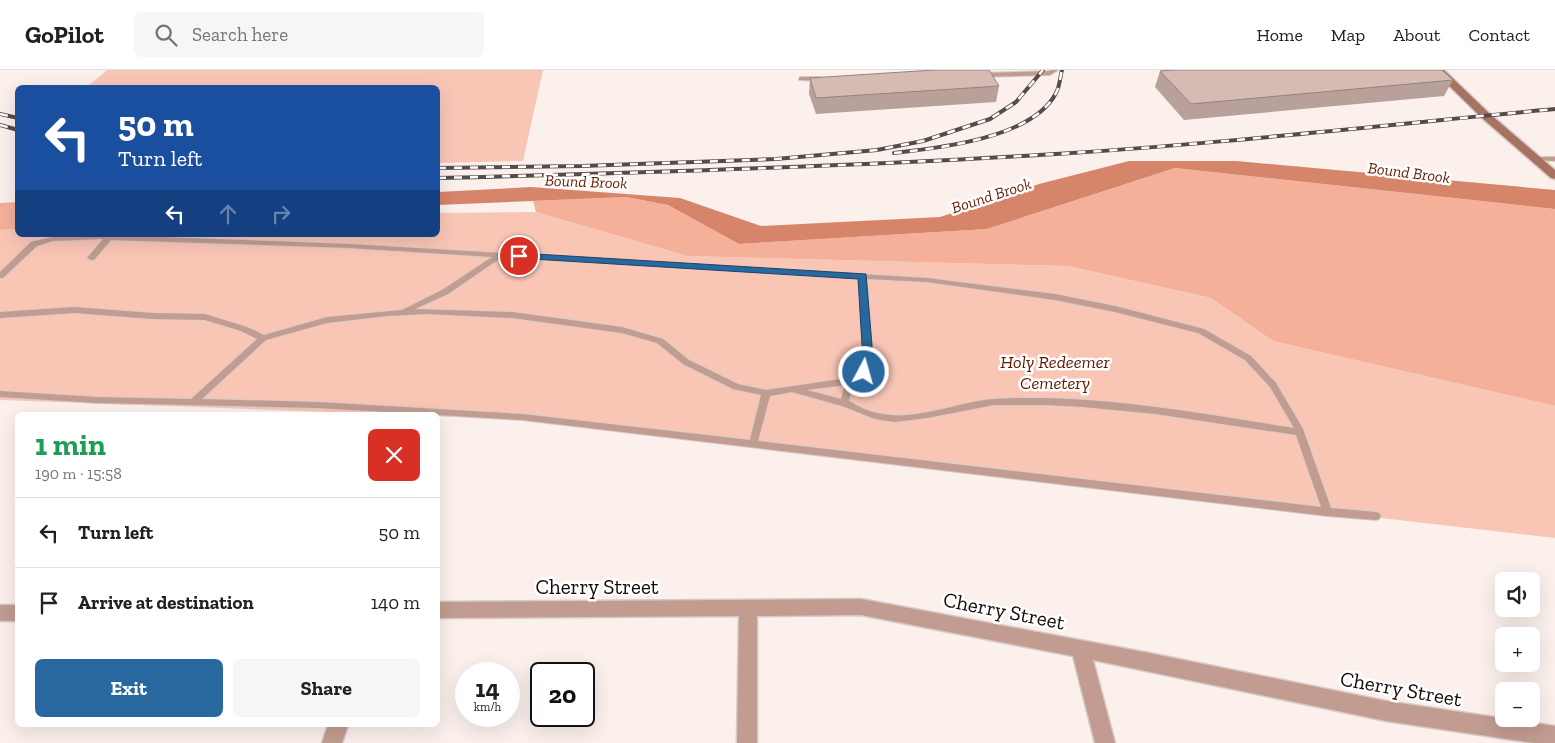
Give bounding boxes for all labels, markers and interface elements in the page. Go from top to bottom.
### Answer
search box [134,12,484,57]
text: GoPilot [25,20,104,49]
icon: search [152,21,180,49]
text: Search here [192,23,288,46]
text: Home [1256,24,1303,46]
text: Map [1331,24,1365,46]
text: About [1393,24,1440,46]
text: Contact [1468,24,1530,46]
text: 50 m [118,103,194,145]
icon: left [35,105,100,170]
text: Turn left [118,145,202,172]
water label: Bound Brook [1367,158,1451,187]
water label: Bound Brook [544,171,628,192]
water label: Bound Brook [949,174,1033,217]
icon: left [161,200,189,228]
icon: ahead [214,200,242,228]
icon: right [267,200,295,228]
pin [498,235,540,277]
icon: arrive [505,242,533,270]
position arrow [837,345,889,397]
park label: Holy Redeemer Cemetery [1000,351,1111,394]
text: 1 min [35,427,106,463]
button: close [368,429,420,481]
text: 190 m · 15:58 [35,464,122,483]
icon: left [35,519,63,547]
text: Turn left [78,521,153,544]
text: 50 m [379,521,420,544]
map controls [1495,572,1540,727]
button: sound [1495,572,1540,617]
street label: Cherry Street [535,574,659,599]
street label: Cherry Street [941,586,1067,635]
icon: arrive [35,589,63,617]
text: Arrive at destination [78,591,254,614]
text: 140 m [371,591,420,614]
button: + [1495,627,1540,672]
button: Exit [35,659,223,717]
button: Share [233,659,420,717]
speed limit sign: 20 [530,662,595,727]
street label: Cherry Street [1338,666,1464,712]
text: 14 [475,673,500,703]
button: − [1495,682,1540,727]
text: km/h [474,700,501,714]

